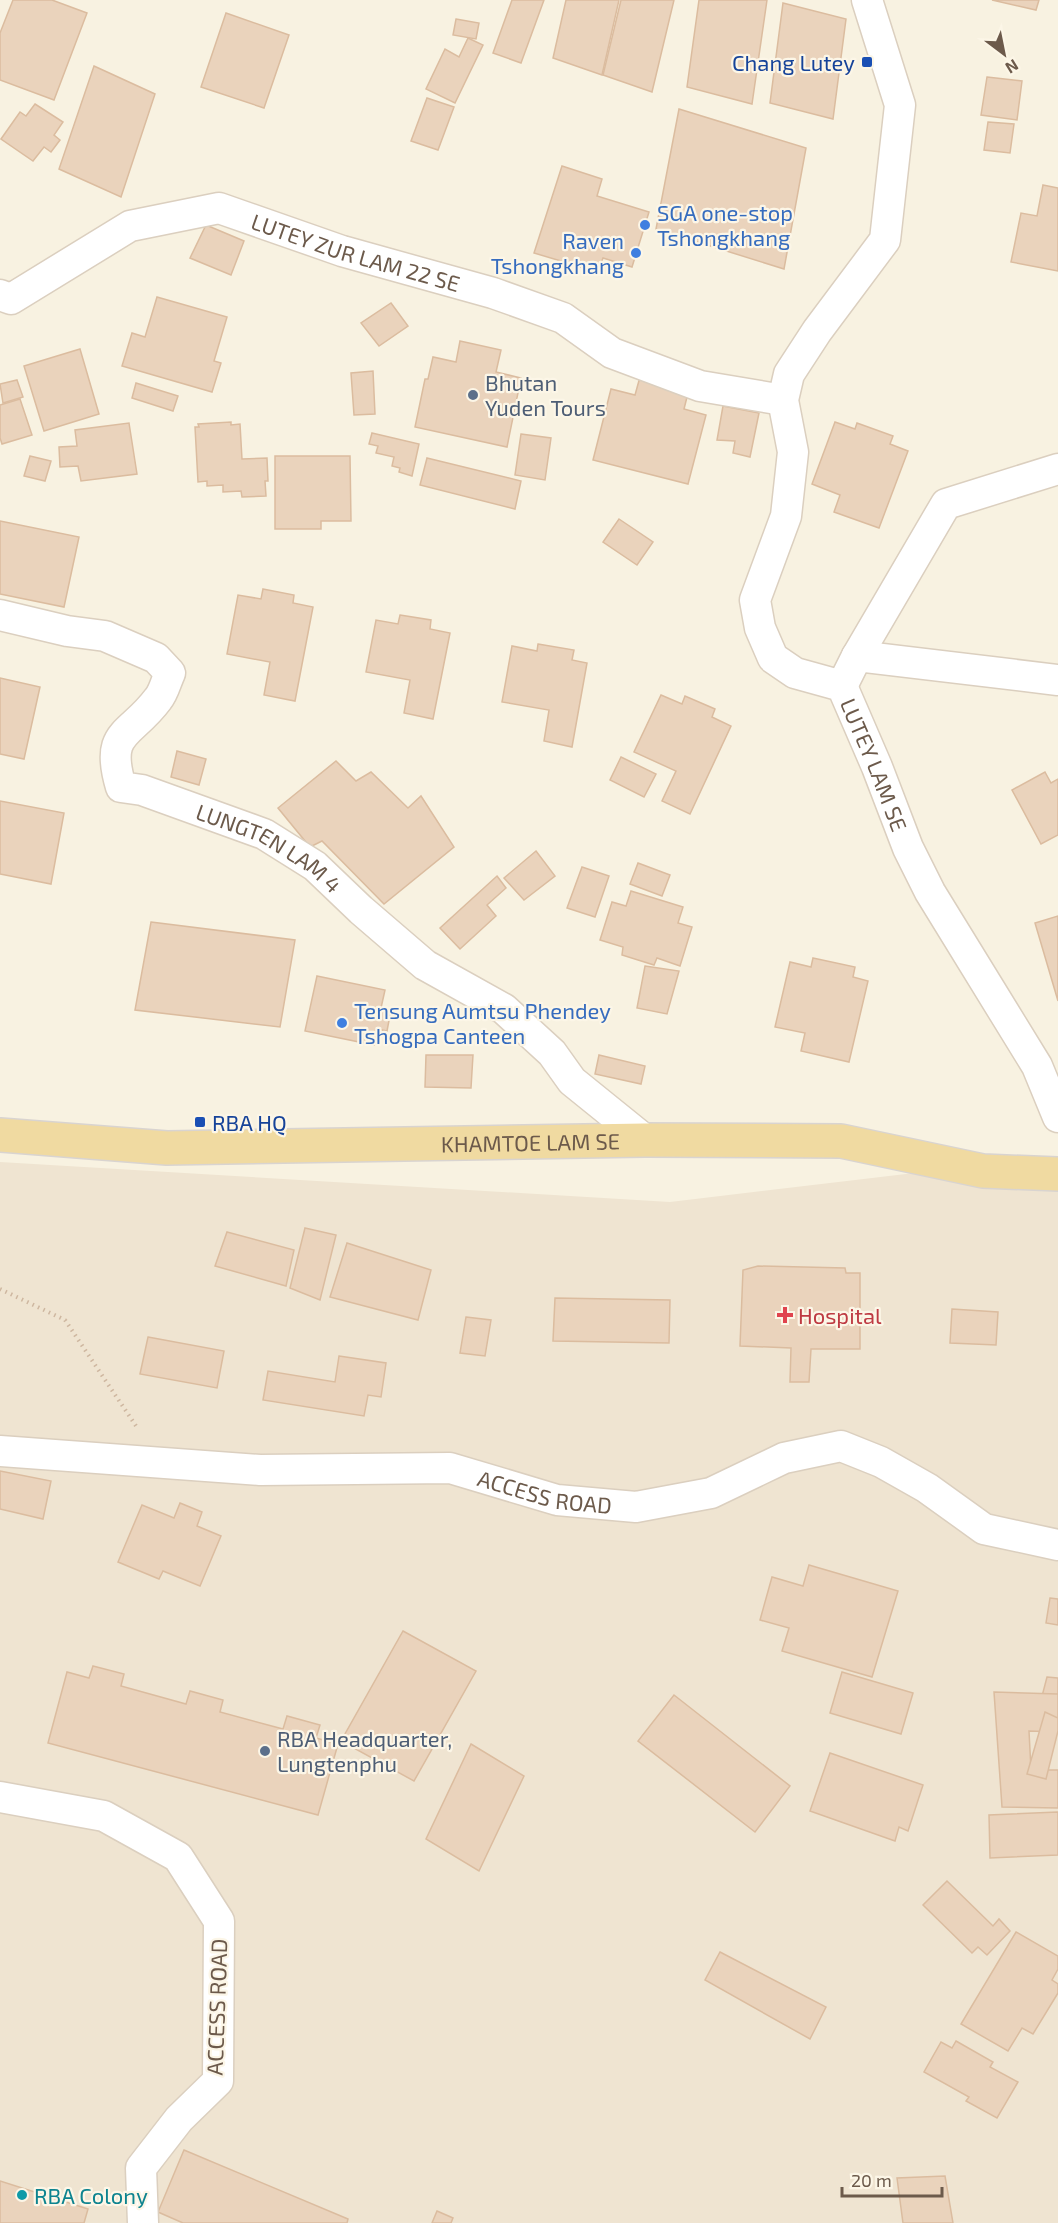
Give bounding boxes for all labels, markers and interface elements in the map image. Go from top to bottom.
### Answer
north arrow [974,24,1034,84]
place label: Chang Lutey [732,49,855,75]
marker: Chang Lutey [860,55,874,69]
text: N [1002,56,1022,78]
place label: SGA one-stop Tshongkhang [657,199,793,250]
street label: LUTEY ZUR LAM 22 SE [248,207,463,296]
marker: SGA one-stop Tshongkhang [638,218,652,232]
place label: Raven Tshongkhang [491,227,624,278]
marker: Raven Tshongkhang [629,246,643,260]
place label: Bhutan Yuden Tours [485,369,606,420]
marker: Bhutan Yuden Tours [466,388,480,402]
street label: LUTEY LAM SE [836,694,913,835]
street label: LUNGTEN LAM 4 [193,798,347,898]
place label: Tensung Aumtsu Phendey Tshogpa Canteen [354,997,611,1048]
marker: Tensung Aumtsu Phendey Tshogpa Canteen [335,1016,349,1030]
place label: RBA HQ [212,1109,287,1136]
marker: RBA HQ [193,1115,207,1129]
street label: KHAMTOE LAM SE [441,1127,620,1156]
place label: Hospital [798,1302,882,1328]
marker: Hospital [776,1306,794,1324]
street label: ACCESS ROAD [475,1464,613,1518]
place label: RBA Headquarter, Lungtenphu [277,1725,452,1776]
marker: RBA Headquarter, Lungtenphu [258,1744,272,1758]
street label: ACCESS ROAD [201,1938,231,2076]
scale bar [842,2160,942,2198]
text: 20 m [851,2169,892,2191]
place label: RBA Colony [34,2182,148,2208]
marker: RBA Colony [15,2188,29,2202]

